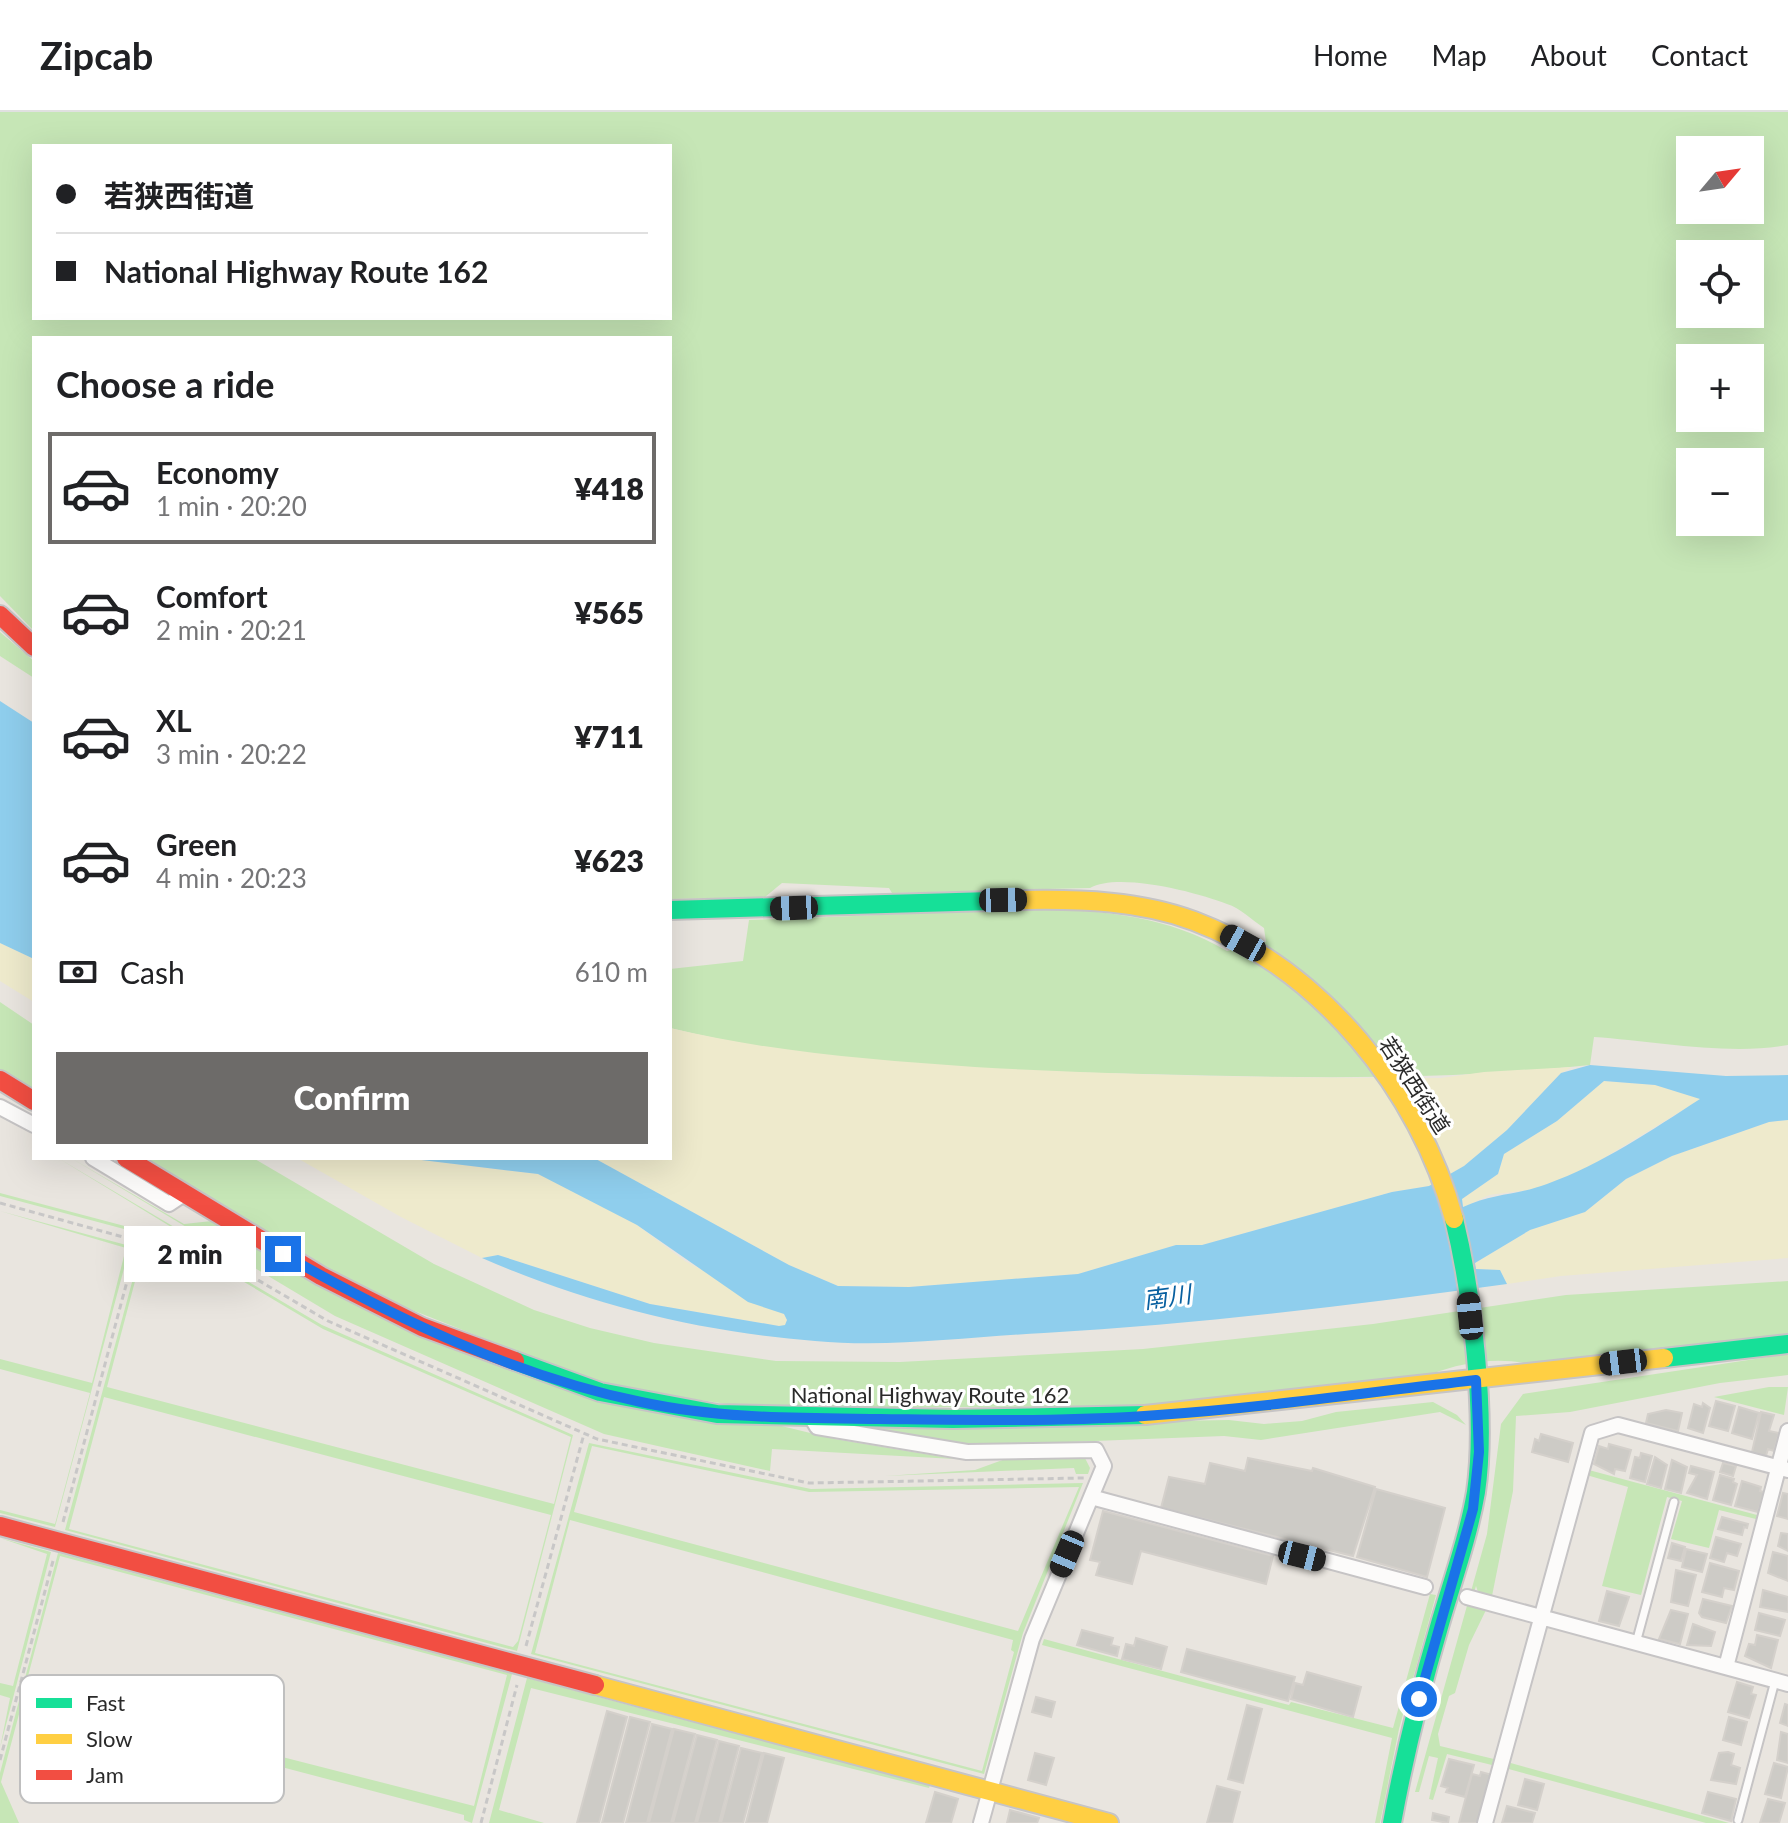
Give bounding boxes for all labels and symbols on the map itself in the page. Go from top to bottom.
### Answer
north arrow [1676,136,1764,224]
car [979,888,1027,912]
car [770,895,818,921]
car [1216,921,1270,965]
street label: 若狭西街道 [1374,1032,1456,1138]
callout: 2 min [123,1226,255,1282]
route end [265,1236,301,1272]
water label: 南川 [1141,1278,1196,1314]
car [1456,1291,1484,1341]
car [1598,1347,1648,1377]
street label: National Highway Route 162 [791,1381,1069,1408]
car [1047,1527,1087,1581]
car [1276,1539,1328,1573]
legend [20,1675,284,1803]
route start [1401,1681,1437,1717]
text: Fast [86,1689,125,1716]
text: Slow [86,1725,133,1752]
text: Jam [86,1761,124,1788]

